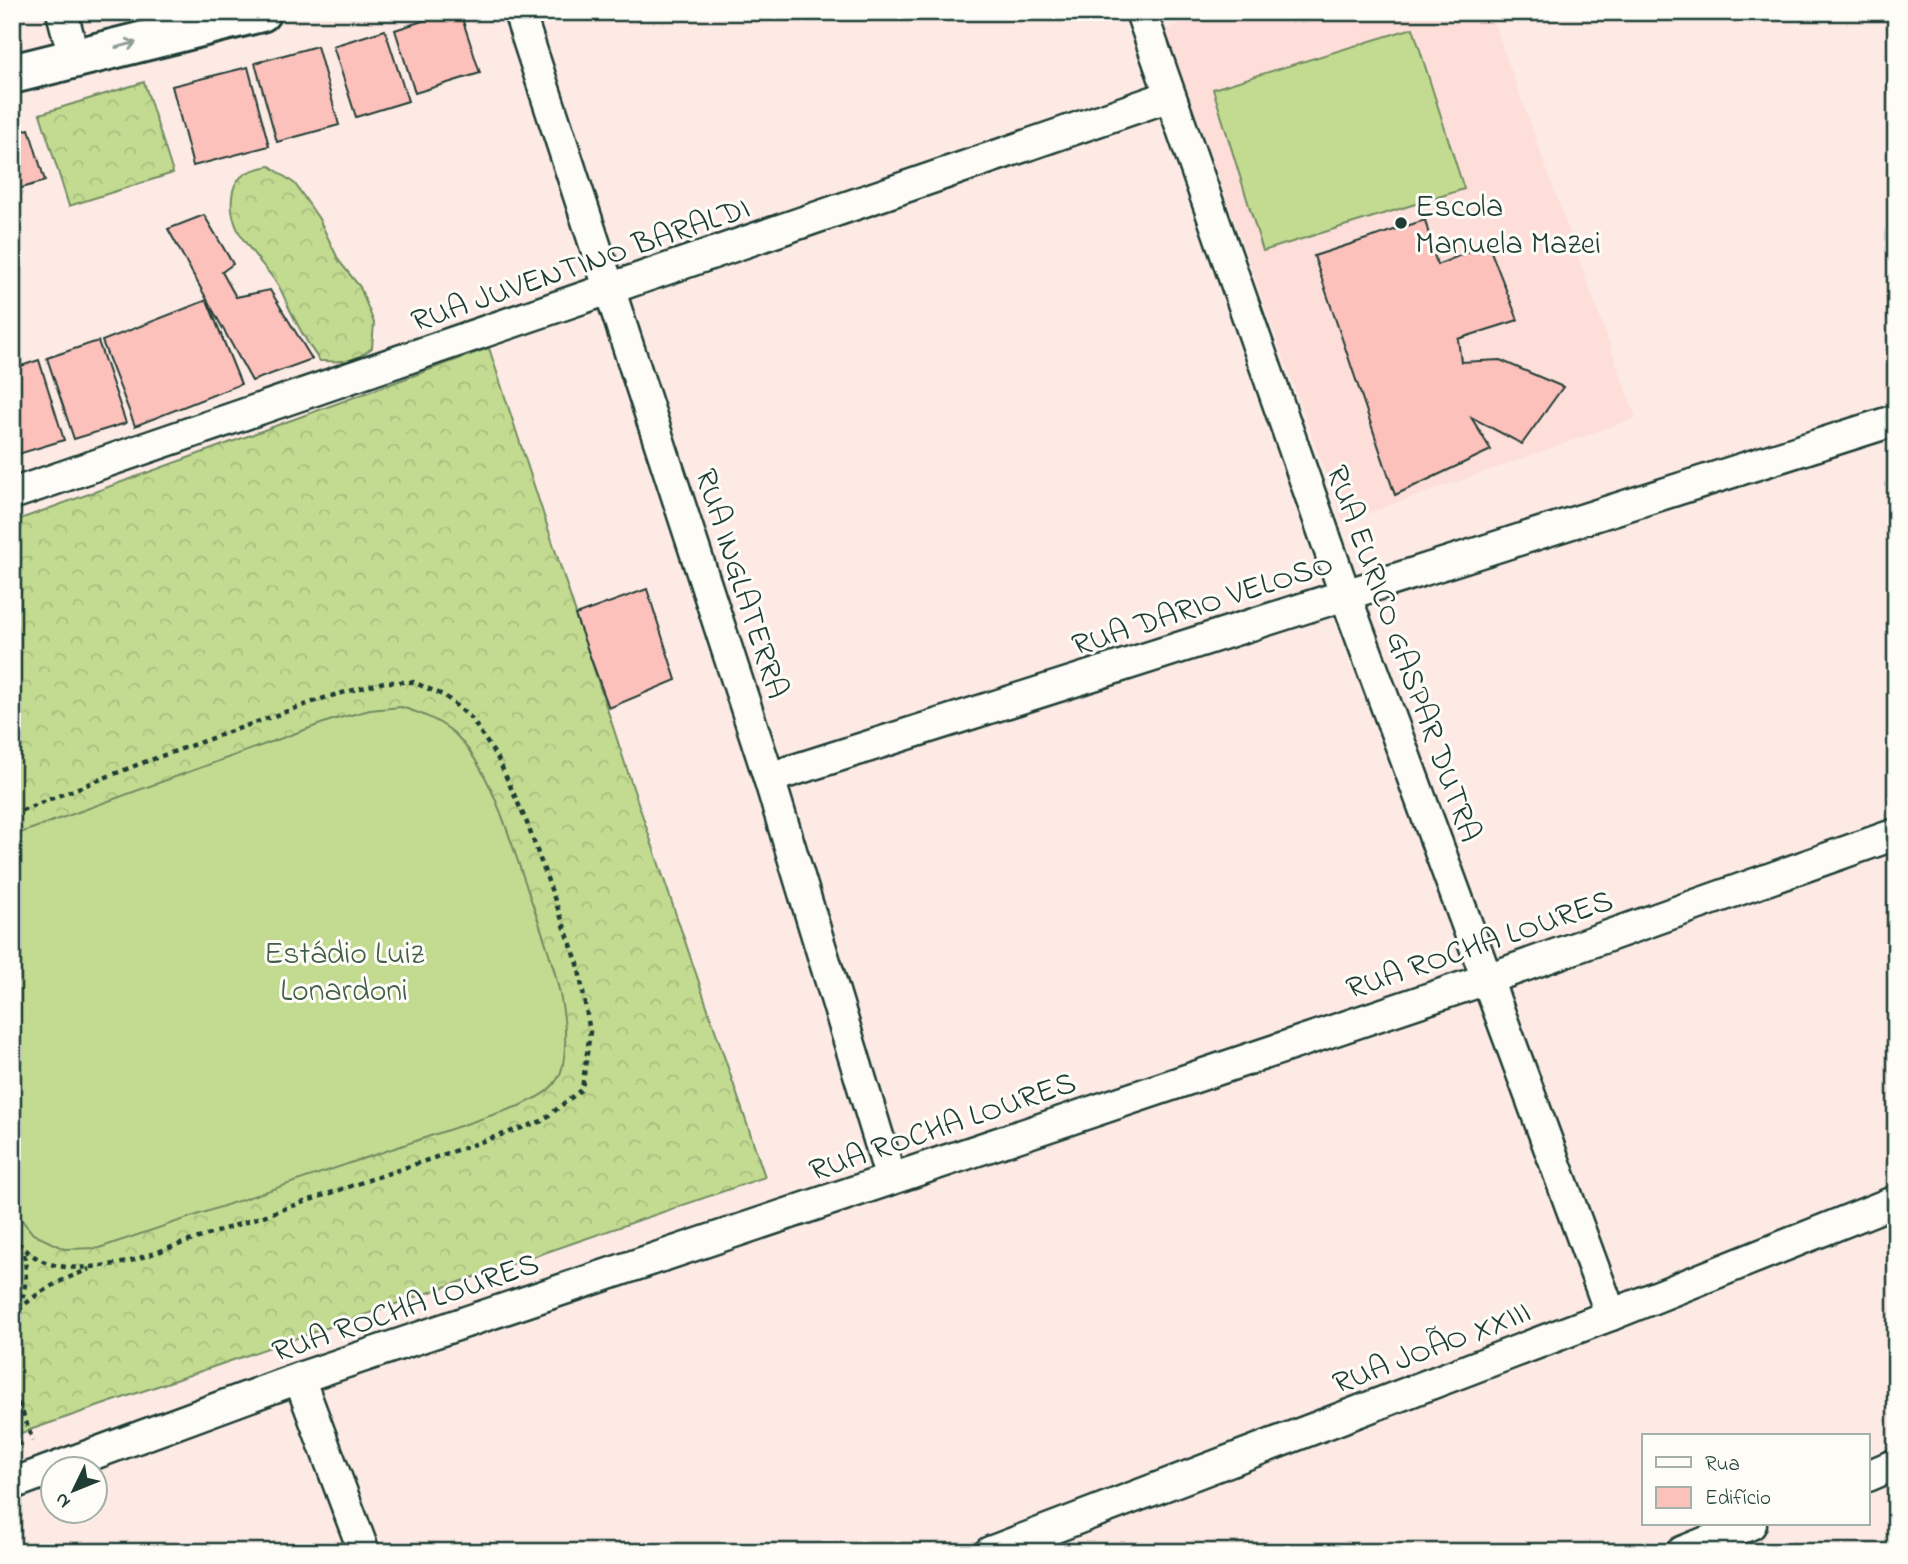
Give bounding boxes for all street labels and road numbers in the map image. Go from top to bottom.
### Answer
street label: RUA JUVENTINO BARALDI [405,186,757,346]
street label: RUA EURICO GASPAR DUTRA [1312,459,1492,849]
street label: RUA INGLATERRA [680,463,799,705]
street label: RUA DARIO VELOSO [1067,542,1340,671]
street label: RUA ROCHA LOURES [1340,879,1620,1014]
street label: RUA ROCHA LOURES [803,1061,1083,1196]
street label: RUA ROCHA LOURES [266,1242,546,1377]
street label: RUA JOÃO XXIII [1326,1290,1538,1409]

